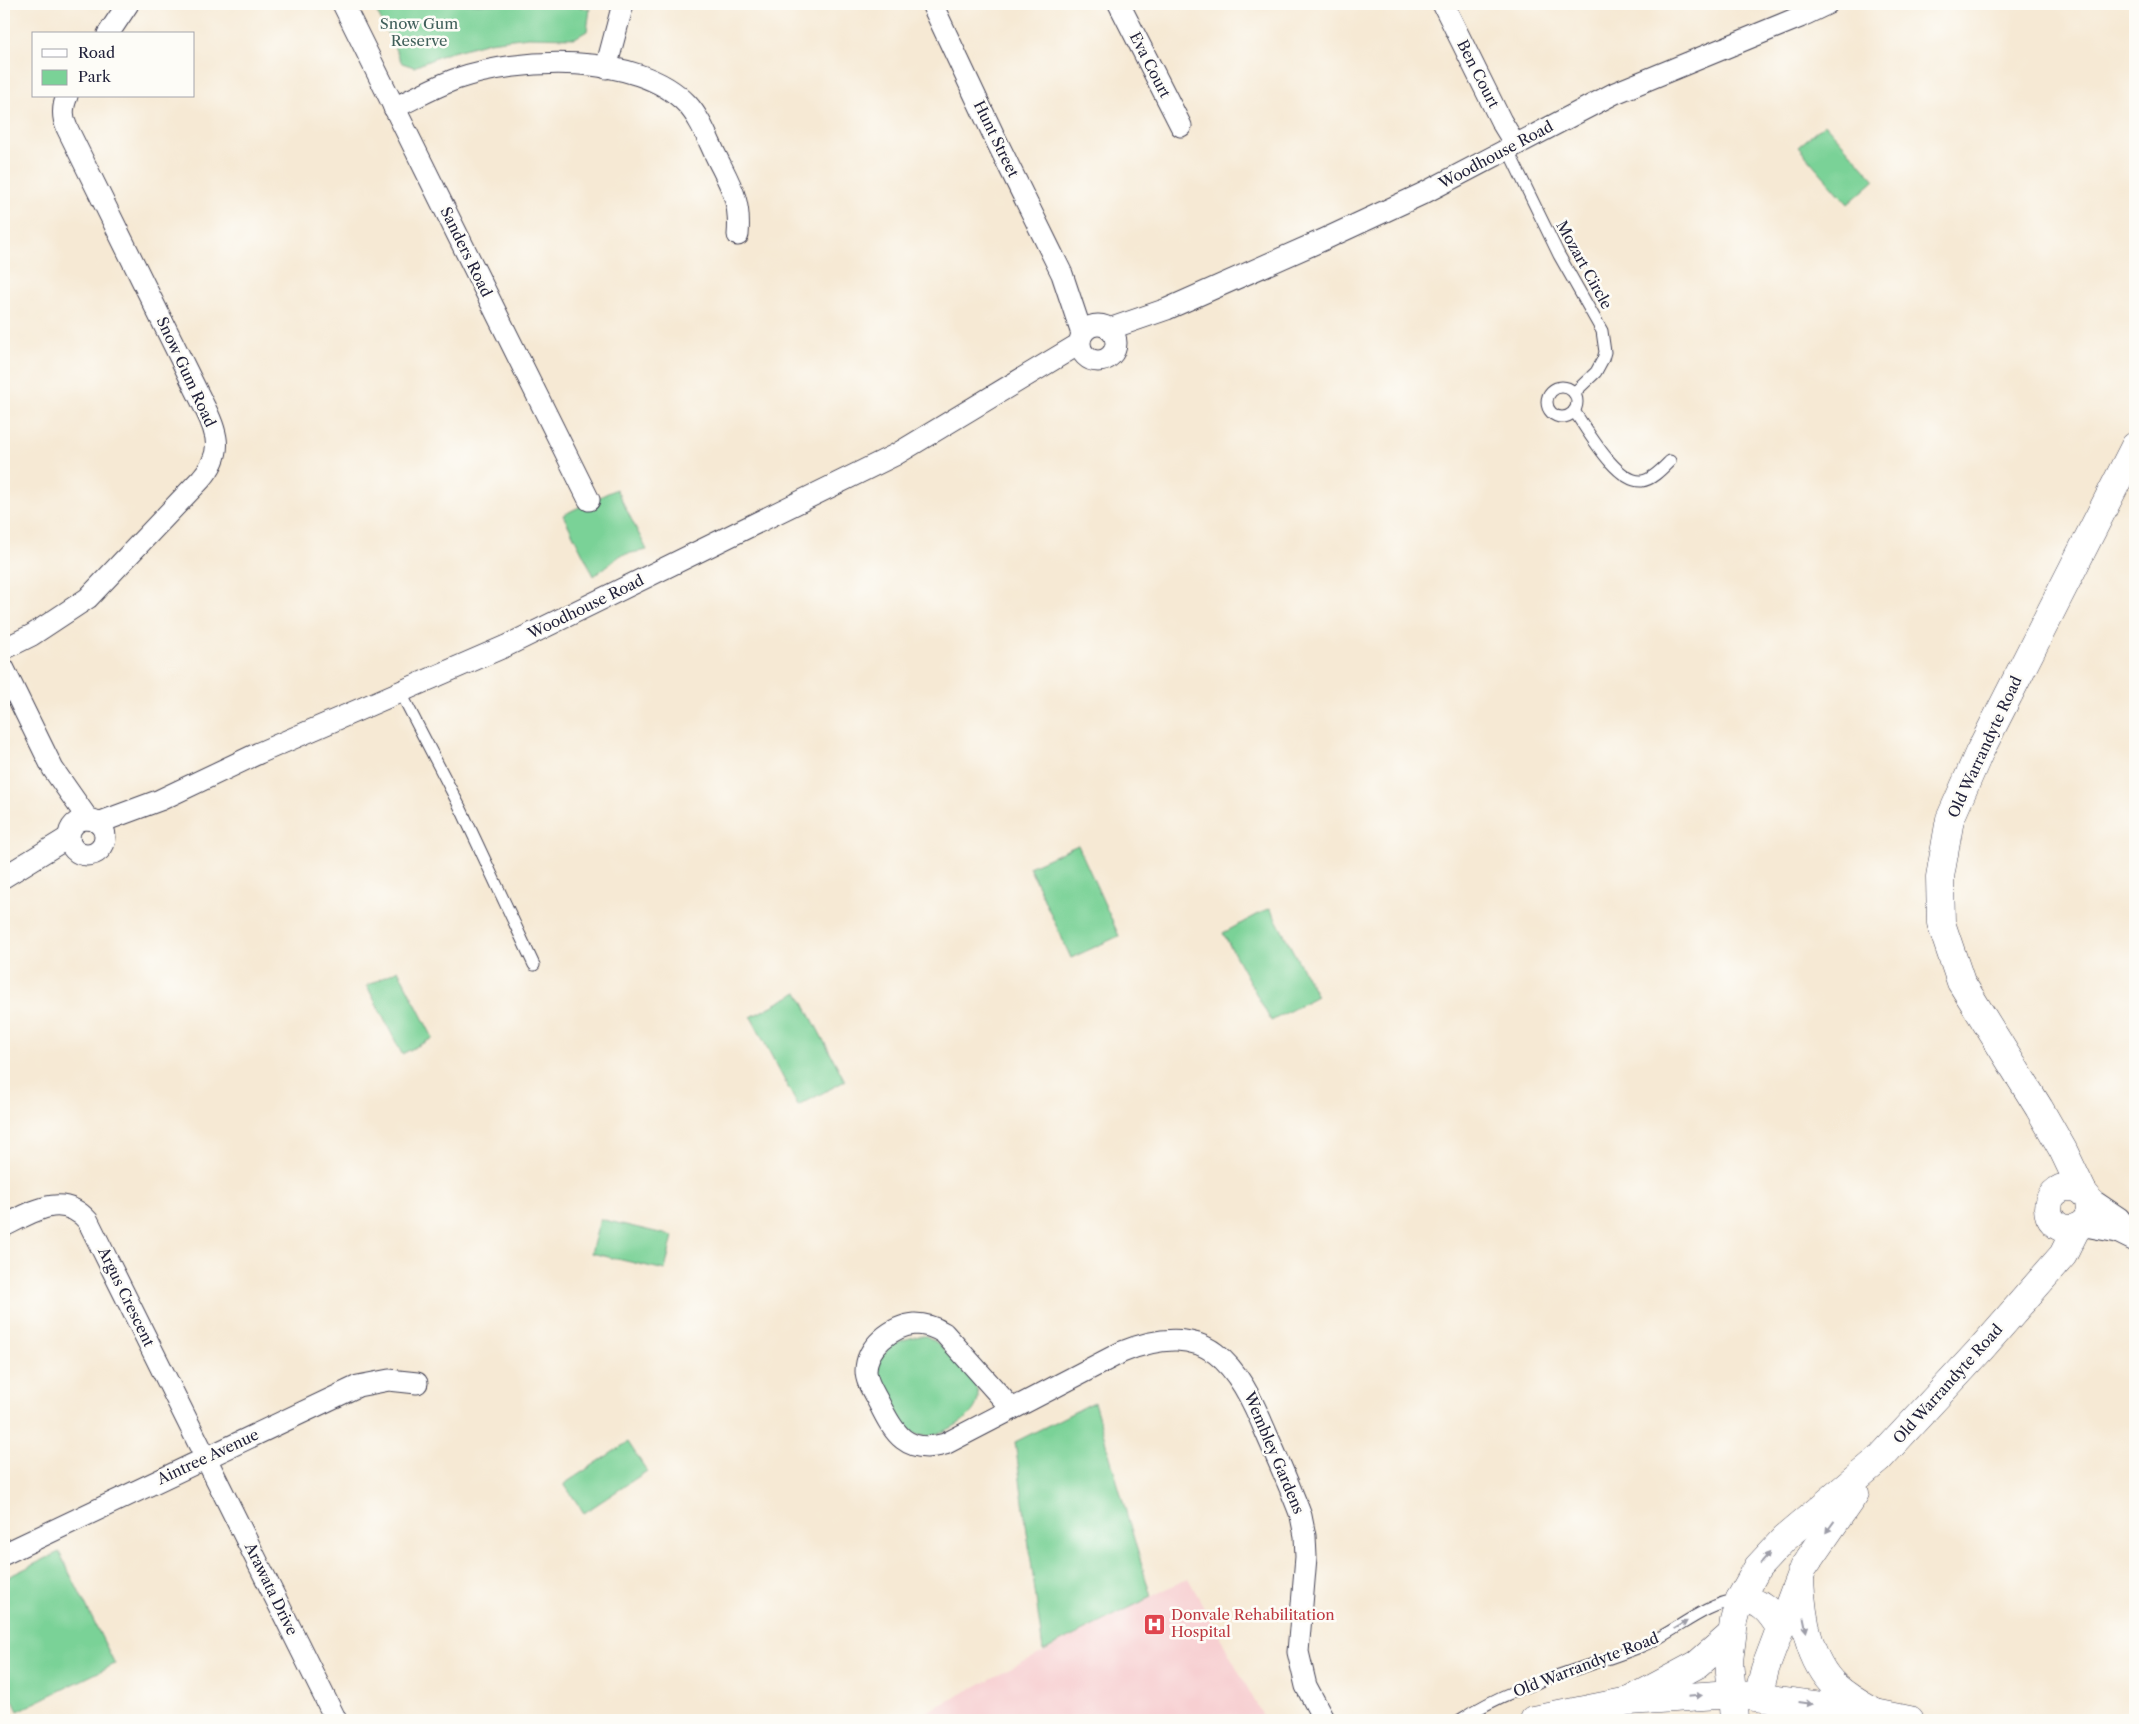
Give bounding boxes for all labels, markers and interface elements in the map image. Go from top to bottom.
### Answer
park label: Snow Gum Reserve [380,14,458,50]
street label: Eva Court [1126,29,1175,101]
legend [32,32,195,98]
street label: Ben Court [1453,37,1504,112]
text: Road [78,43,115,62]
text: Park [78,67,112,86]
street label: Hunt Street [970,97,1023,181]
street label: Woodhouse Road [1435,116,1556,193]
street label: Sanders Road [436,204,496,300]
street label: Mozart Circle [1552,217,1617,312]
street label: Snow Gum Road [153,314,220,430]
street label: Woodhouse Road [524,570,647,643]
street label: Old Warrandyte Road [1943,673,2026,821]
street label: Argus Crescent [94,1243,159,1350]
street label: Old Warrandyte Road [1889,1320,2006,1447]
street label: Wembley Gardens [1240,1388,1309,1517]
street label: Aintree Avenue [153,1425,262,1489]
one-way arrow [1825,1520,1835,1534]
street label: Arawata Drive [240,1538,302,1638]
one-way arrow [1760,1552,1771,1565]
place label: Donvale Rehabilitation Hospital [1171,1605,1335,1641]
hospital icon: Donvale Rehabilitation Hospital [1143,1612,1167,1636]
one-way arrow [1802,1617,1810,1633]
one-way arrow [1674,1620,1687,1629]
street label: Old Warrandyte Road [1510,1628,1661,1701]
one-way arrow [1687,1691,1703,1699]
one-way arrow [1798,1699,1814,1707]

